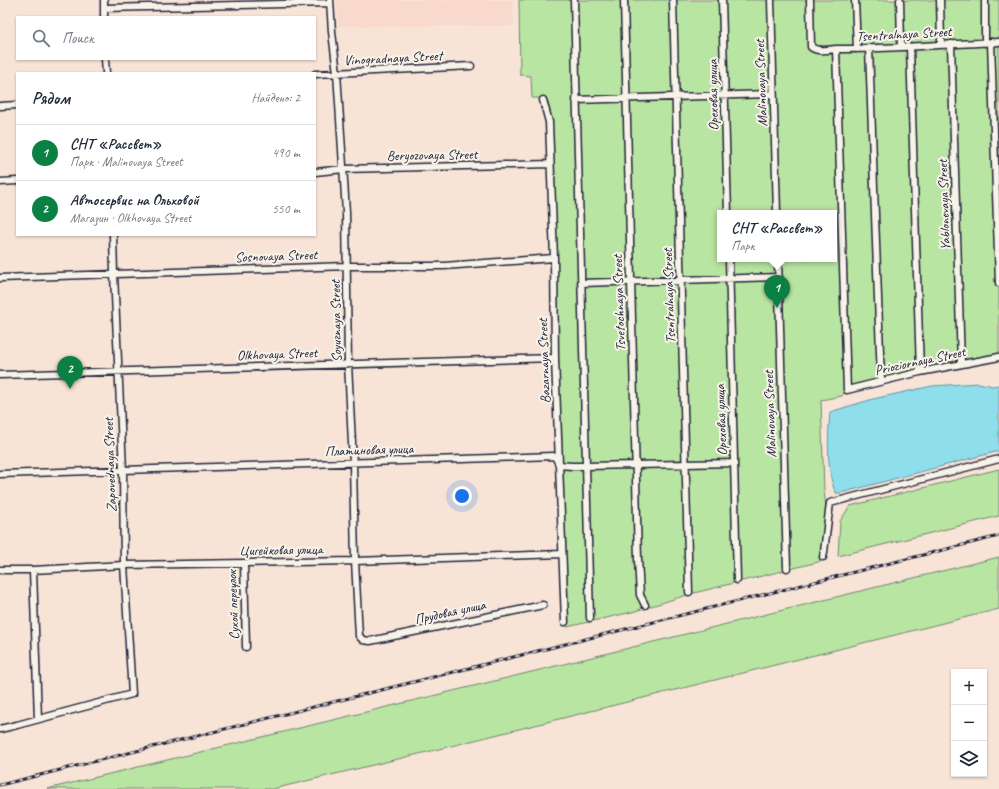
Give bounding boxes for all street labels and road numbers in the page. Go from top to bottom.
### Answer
street label: Tsentralnaya Street [856,23,953,45]
street label: Malinovaya Street [751,38,771,127]
street label: Vinogradnaya Street [343,47,445,69]
street label: Ореховая улица [704,58,722,131]
street label: Beryozovaya Street [387,146,479,164]
street label: Yablonevaya Street [934,158,954,251]
street label: Sosnovaya Street [235,246,319,266]
street label: Tsentralnaya Street [659,247,679,344]
street label: Tsvetochnaya Street [609,253,629,352]
street label: Soyuznaya Street [327,278,345,362]
street label: Bazarnaya Street [534,317,554,404]
street label: Prioziornaya Street [873,343,968,379]
street label: Olkhovaya Street [237,344,319,364]
street label: Malinovaya Street [760,369,780,458]
street label: Ореховая улица [711,383,731,456]
street label: Zapovednaya Street [100,416,120,513]
street label: Платиновая улица [324,440,415,460]
street label: Цигейковая улица [239,541,324,559]
street label: Сухой переулок [223,568,243,640]
street label: Прудовая улица [413,596,488,628]

